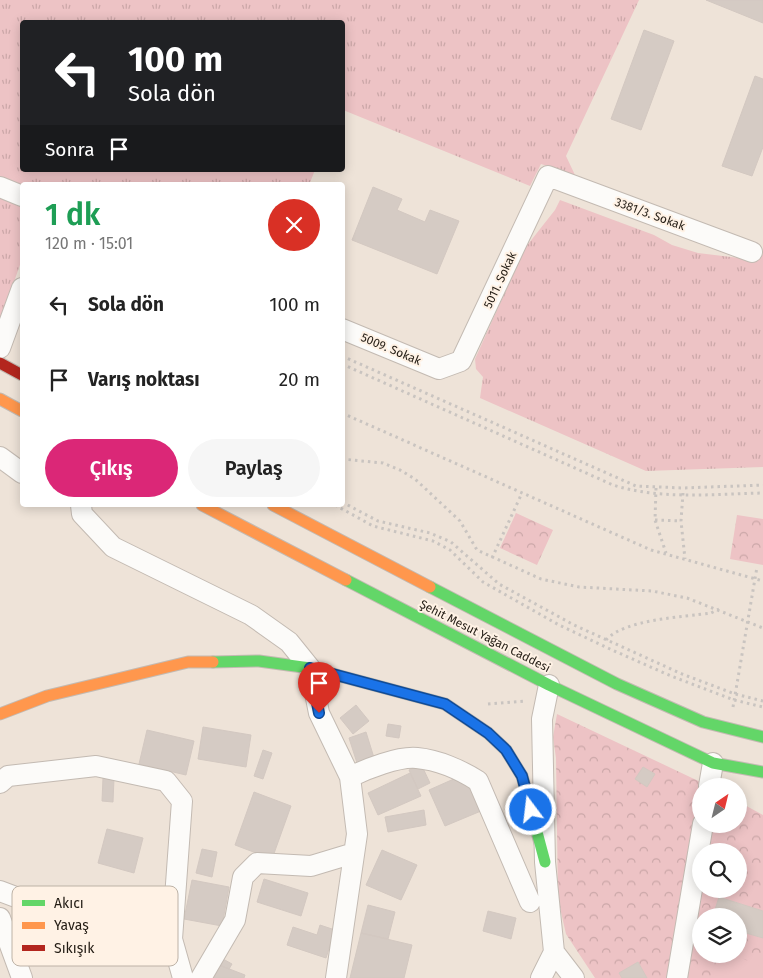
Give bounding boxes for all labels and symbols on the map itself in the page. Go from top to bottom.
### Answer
street label: 3381/3. Sokak [613,195,688,233]
street label: 5011. Sokak [481,249,520,311]
street label: 5009. Sokak [359,330,424,368]
street label: Şehit Mesut Yağan Caddesi [417,597,553,675]
pin [298,662,340,713]
north arrow [692,778,748,832]
position arrow [504,783,556,835]
legend [12,886,178,966]
text: Akıcı [54,895,84,912]
text: Yavaş [54,917,89,934]
text: Sıkışık [54,940,95,957]

